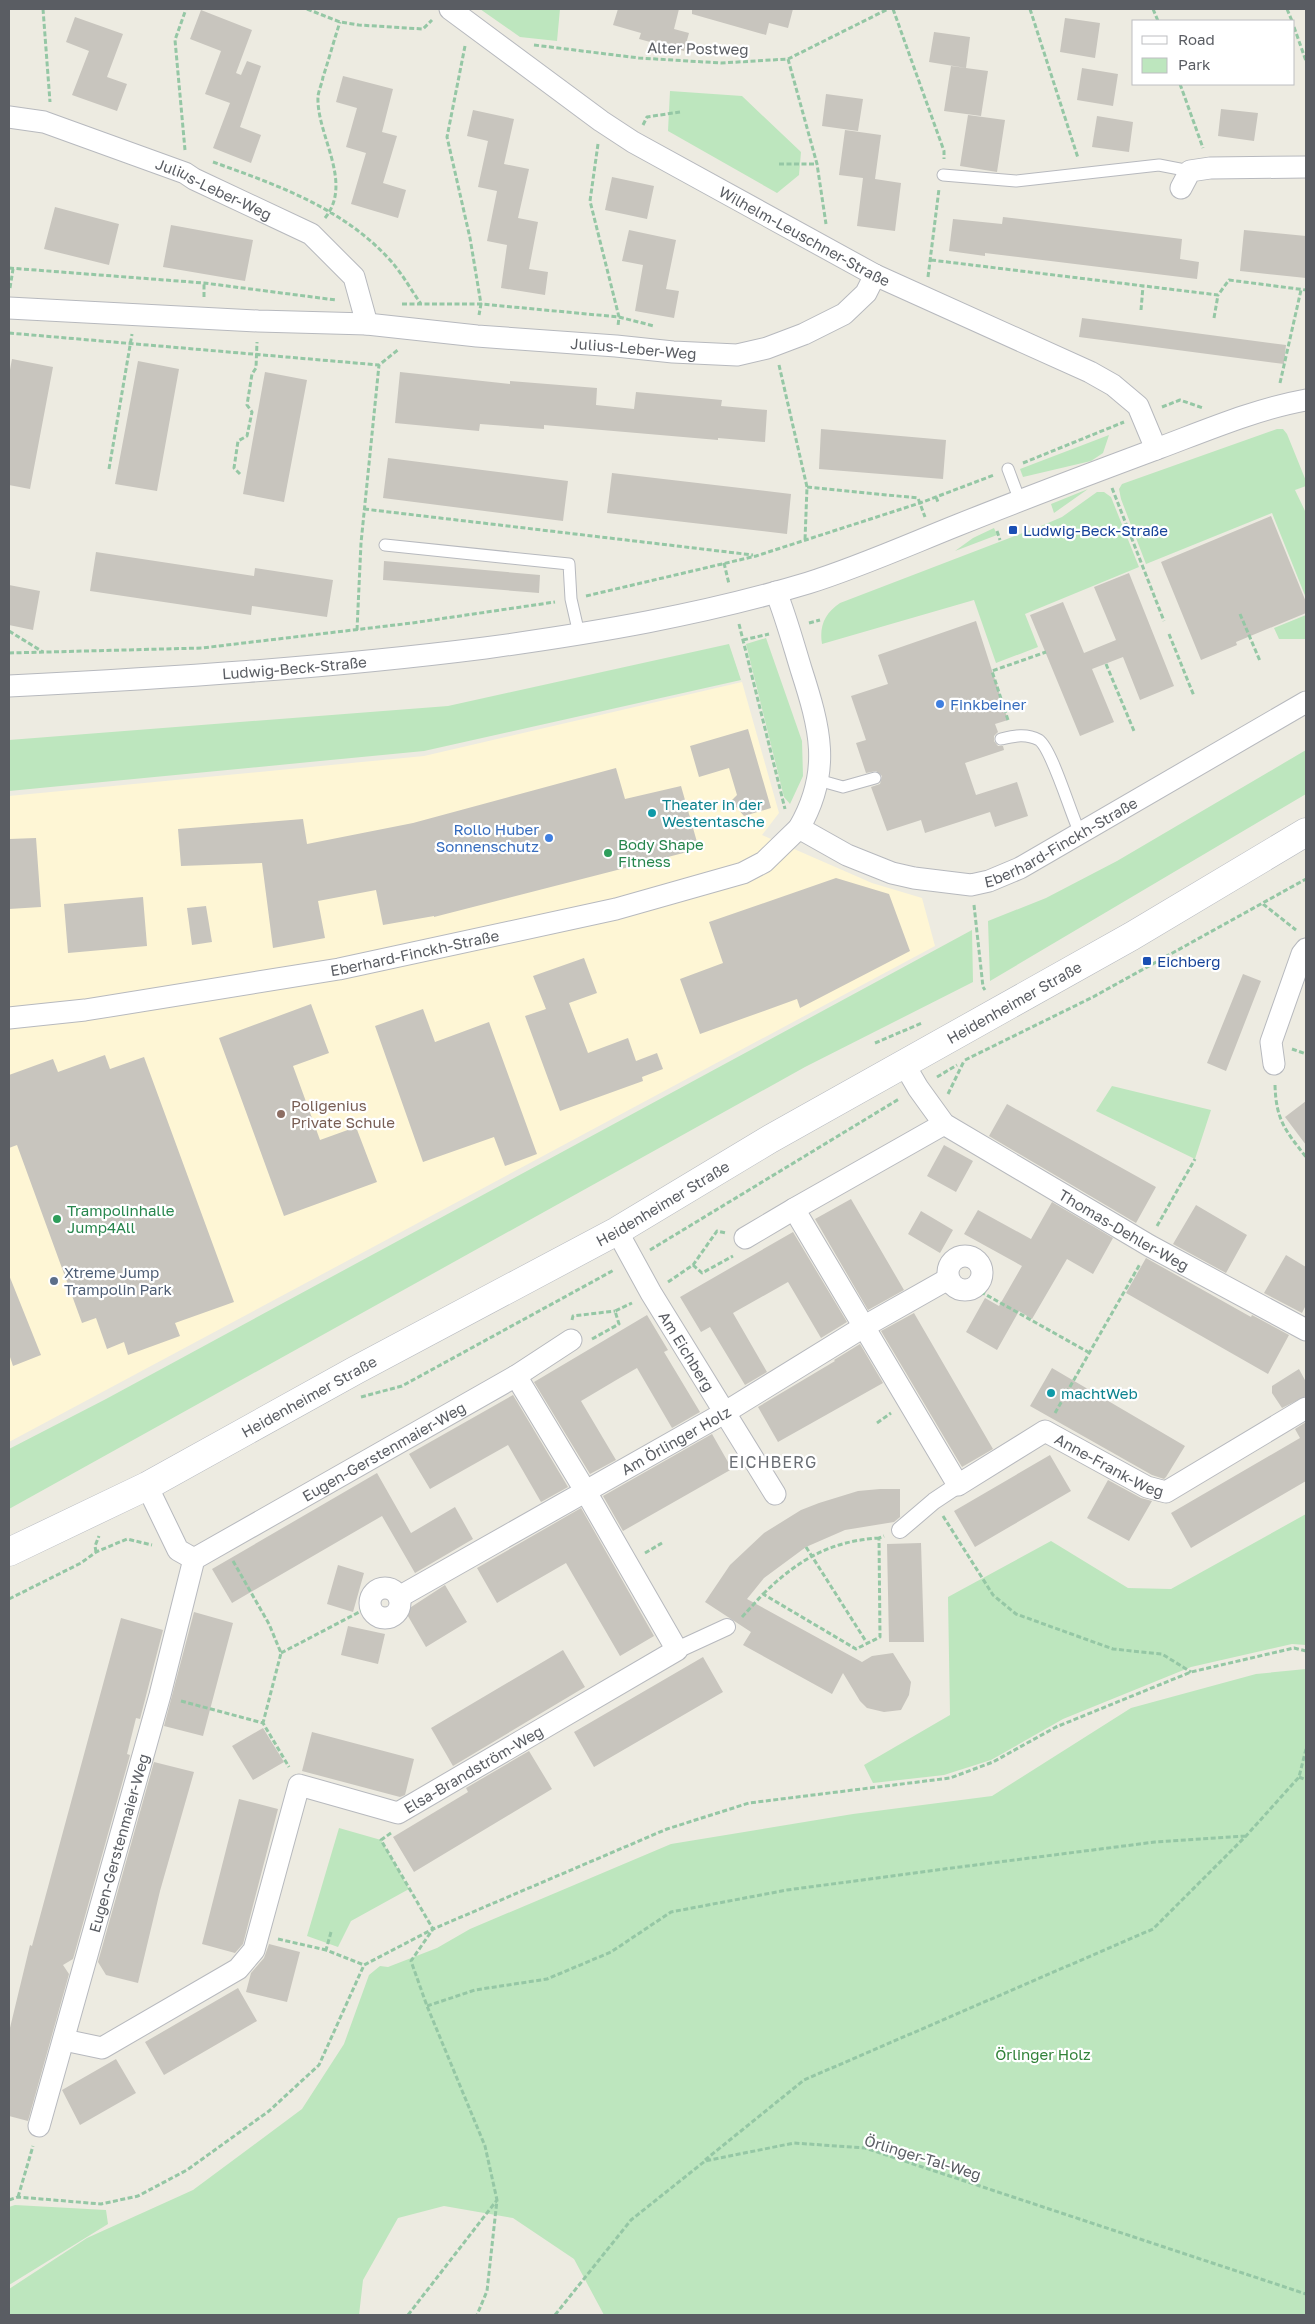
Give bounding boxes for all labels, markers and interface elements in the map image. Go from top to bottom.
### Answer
legend [1132,20,1295,85]
text: Road [1178,30,1215,48]
street label: Alter Postweg [647,38,749,58]
text: Park [1178,55,1211,73]
street label: Julius-Leber-Weg [153,154,275,223]
street label: Wilhelm-Leuschner-Straße [716,182,893,290]
street label: Julius-Leber-Weg [570,334,697,362]
place label: Ludwig-Beck-Straße [1023,521,1168,539]
marker: Ludwig-Beck-Straße [1007,524,1019,536]
street label: Ludwig-Beck-Straße [221,652,368,682]
place label: Finkbeiner [950,695,1027,713]
marker: Finkbeiner [934,698,946,710]
street label: Eberhard-Finckh-Straße [983,793,1140,891]
place label: Theater in der Westentasche [662,795,765,830]
marker: Theater in der Westentasche [646,807,658,819]
place label: Rollo Huber Sonnenschutz [436,820,539,855]
marker: Rollo Huber Sonnenschutz [543,832,555,844]
place label: Body Shape Fitness [618,835,704,870]
marker: Body Shape Fitness [602,847,614,859]
street label: Eberhard-Finckh-Straße [329,926,501,979]
place label: Eichberg [1157,952,1220,970]
marker: Eichberg [1141,955,1153,967]
street label: Heidenheimer Straße [943,957,1085,1047]
place label: Poligenius Private Schule [291,1096,395,1131]
marker: Poligenius Private Schule [275,1108,287,1120]
street label: Heidenheimer Straße [593,1157,733,1250]
street label: Thomas-Dehler-Weg [1056,1185,1192,1274]
place label: Trampolinhalle Jump4All [67,1201,175,1236]
marker: Trampolinhalle Jump4All [51,1213,63,1225]
place label: Xtreme Jump Trampolin Park [64,1263,172,1298]
marker: Xtreme Jump Trampolin Park [48,1275,60,1287]
street label: Am Eichberg [655,1308,718,1394]
street label: Heidenheimer Straße [238,1352,380,1441]
place label: machtWeb [1061,1384,1138,1402]
marker: machtWeb [1045,1387,1057,1399]
street label: Eugen-Gerstenmaier-Weg [299,1398,469,1505]
street label: Am Örlinger Holz [618,1402,734,1478]
street label: Anne-Frank-Weg [1052,1429,1166,1500]
district label: EICHBERG [729,1452,817,1472]
street label: Elsa-Brandström-Weg [400,1721,546,1817]
street label: Eugen-Gerstenmaier-Weg [85,1751,152,1934]
park label: Örlinger Holz [995,2045,1091,2063]
street label: Örlinger-Tal-Weg [862,2131,984,2183]

